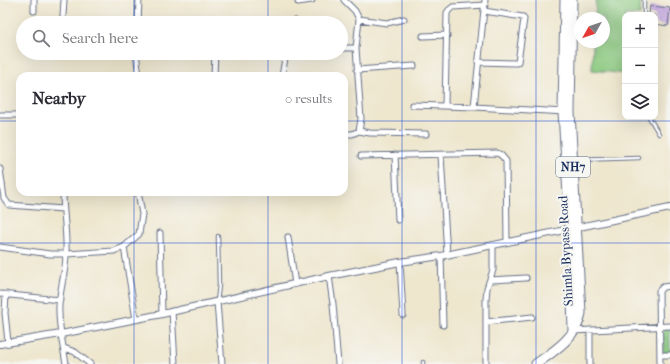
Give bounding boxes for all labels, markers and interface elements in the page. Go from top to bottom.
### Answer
north arrow [574,12,610,48]
map controls [622,12,658,120]
button: + [622,12,658,48]
search box [16,16,348,60]
icon: search [30,27,52,49]
text: Search here [62,29,138,47]
button: − [622,48,658,84]
button: layers [622,84,658,120]
text: Nearby [32,88,86,108]
text: 0 results [285,91,332,106]
road number: NH7 [556,157,590,177]
street label: Shimla Bypass Road [555,194,576,307]

